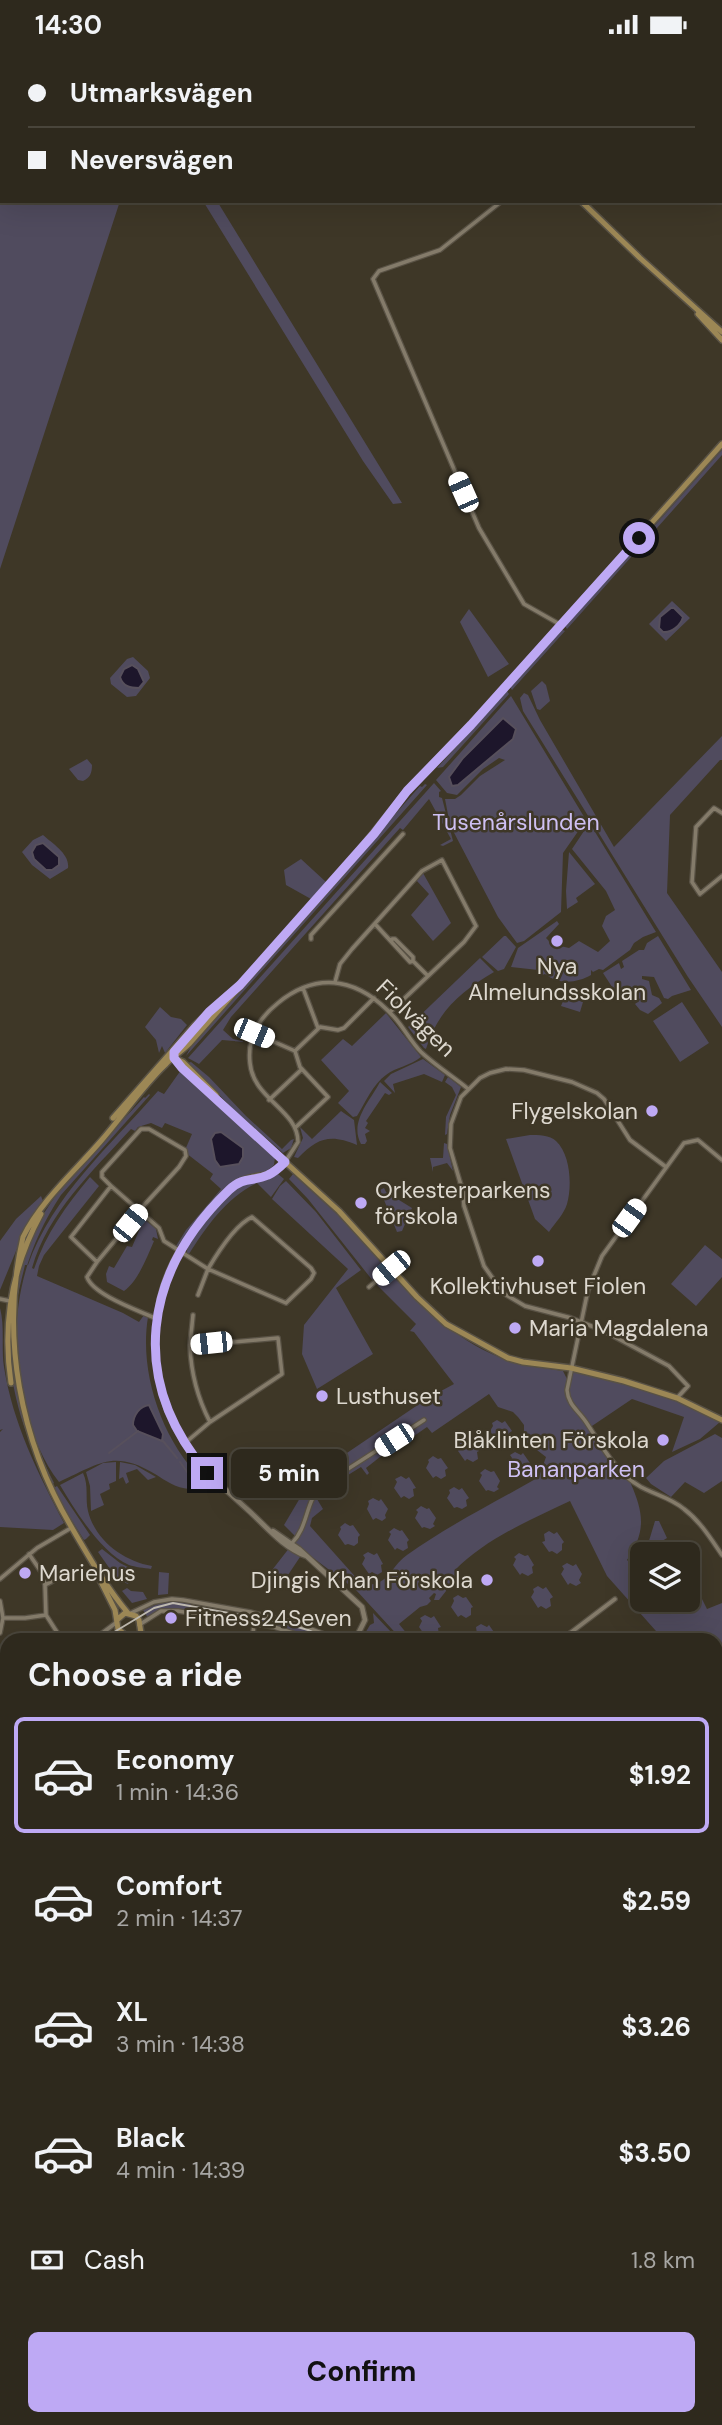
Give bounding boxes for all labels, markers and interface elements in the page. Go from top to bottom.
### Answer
text: 14:30 [35,8,102,42]
text: Utmarksvägen [70,76,253,110]
text: Neversvägen [70,143,234,177]
car [445,469,482,515]
route start [623,522,655,554]
park label: Tusenårslunden [432,807,600,837]
marker: Nya Almelundsskolan [549,933,565,949]
place label: Nya Almelundsskolan [468,951,646,1007]
street label: Fiolvägen [370,973,462,1063]
car [231,1015,278,1051]
place label: Flygelskolan [511,1096,638,1126]
marker: Flygelskolan [644,1103,660,1119]
place label: Orkesterparkens förskola [375,1175,550,1231]
marker: Orkesterparkens förskola [353,1195,369,1211]
car [609,1195,650,1241]
car [109,1200,152,1246]
car [369,1246,414,1290]
marker: Kollektivhuset Fiolen [530,1253,546,1269]
place label: Kollektivhuset Fiolen [430,1271,646,1301]
place label: Maria Magdalena [529,1313,709,1343]
marker: Maria Magdalena [507,1320,523,1336]
car [190,1330,233,1356]
place label: Lusthuset [336,1381,441,1411]
marker: Lusthuset [314,1388,330,1404]
car [371,1420,418,1460]
place label: Blåklinten Förskola [453,1425,649,1455]
marker: Blåklinten Förskola [655,1432,671,1448]
callout: 5 min [232,1449,347,1497]
park label: Bananparken [507,1454,645,1484]
route end [191,1457,223,1489]
text: 5 min [258,1458,320,1488]
map controls [630,1542,700,1612]
button: layers [630,1542,700,1612]
place label: Mariehus [39,1558,136,1588]
marker: Mariehus [17,1565,33,1581]
place label: Djingis Khan Förskola [251,1565,473,1595]
marker: Djingis Khan Förskola [479,1572,495,1588]
place label: Fitness24Seven [185,1603,352,1633]
marker: Fitness24Seven [163,1610,179,1626]
text: Choose a ride [28,1654,243,1696]
text: Economy [116,1743,234,1777]
icon: car [32,1744,95,1807]
text: $1.92 [629,1758,691,1792]
text: 1 min · 14:36 [116,1777,239,1807]
text: Comfort [116,1869,222,1903]
icon: car [32,1870,95,1933]
text: $2.59 [622,1884,691,1918]
text: 2 min · 14:37 [116,1903,243,1933]
text: XL [116,1995,148,2029]
icon: car [32,1996,95,2059]
text: $3.26 [622,2010,691,2044]
text: 3 min · 14:38 [116,2029,245,2059]
text: Black [116,2121,186,2155]
icon: car [32,2122,95,2185]
text: $3.50 [619,2136,691,2170]
text: 4 min · 14:39 [116,2155,245,2185]
icon: cash [28,2241,66,2279]
text: Cash [84,2243,145,2277]
text: 1.8 km [631,2245,695,2275]
button: Confirm [28,2332,695,2412]

